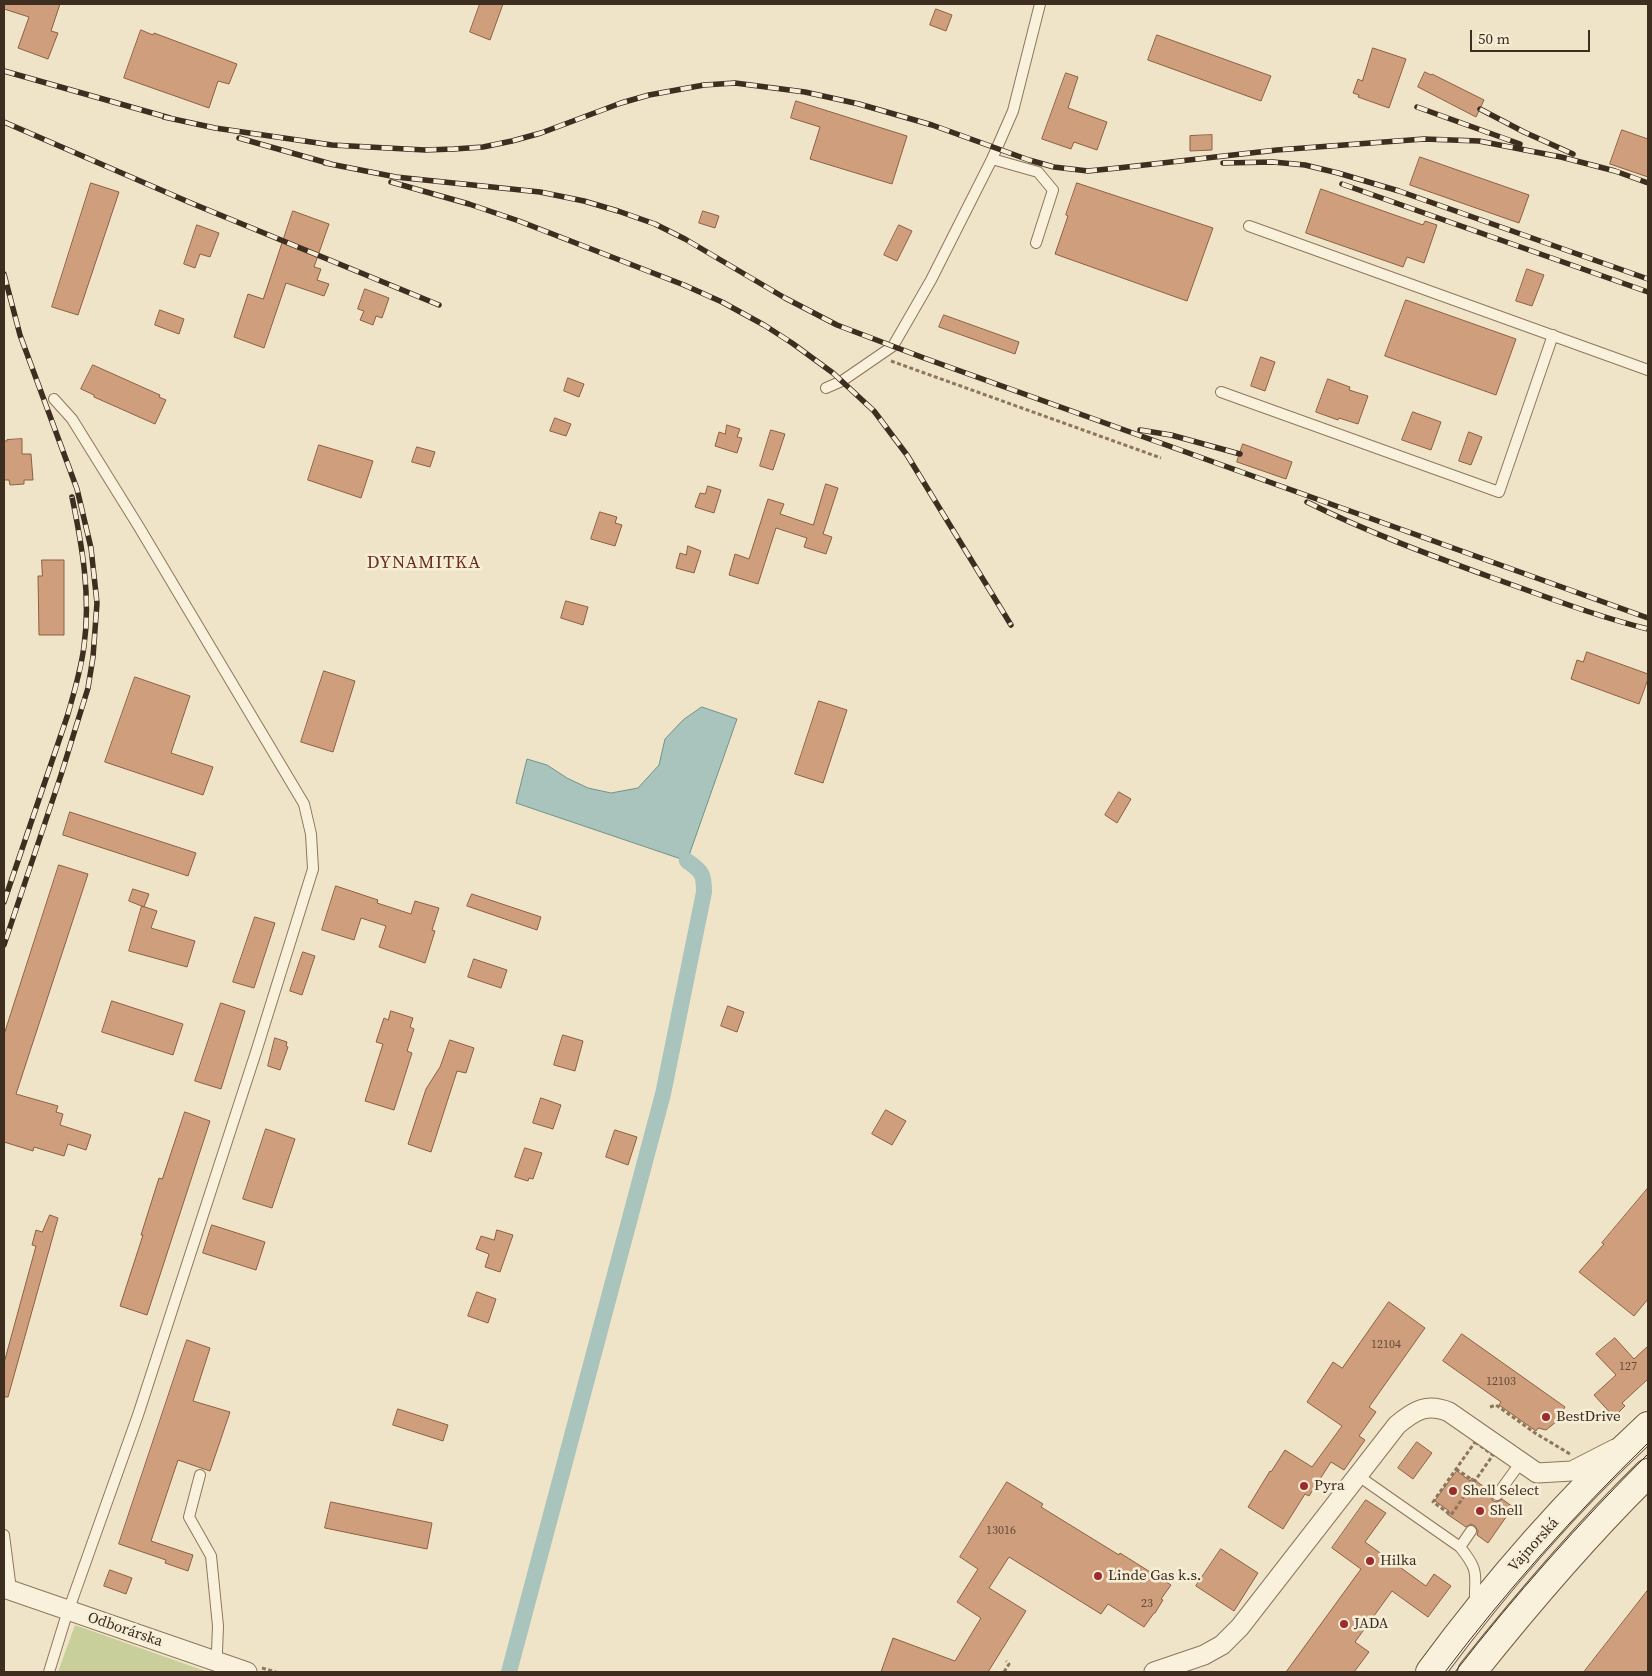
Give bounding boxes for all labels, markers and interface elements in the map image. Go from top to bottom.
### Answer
scale bar [1472,20,1592,52]
text: 50 m [1478,28,1510,49]
district label: DYNAMITKA [366,552,482,574]
house number: 12104 [1371,1338,1401,1352]
house number: 127 [1619,1360,1637,1374]
house number: 12103 [1486,1375,1516,1389]
place label: BestDrive [1556,1408,1621,1426]
marker: BestDrive [1540,1411,1552,1423]
place label: Pyra [1314,1477,1345,1495]
marker: Pyra [1298,1480,1310,1492]
place label: Shell Select [1463,1482,1539,1500]
marker: Shell Select [1447,1485,1459,1497]
place label: Shell [1490,1502,1523,1520]
marker: Shell [1474,1505,1486,1517]
street label: Vajnorská [1505,1514,1563,1576]
house number: 13016 [986,1524,1016,1538]
place label: Hilka [1380,1552,1417,1570]
marker: Hilka [1364,1555,1376,1567]
place label: Linde Gas k.s. [1108,1567,1201,1585]
marker: Linde Gas k.s. [1092,1570,1104,1582]
house number: 23 [1141,1597,1153,1611]
street label: Odborárska [85,1609,165,1651]
place label: JADA [1354,1615,1389,1633]
marker: JADA [1338,1618,1350,1630]

